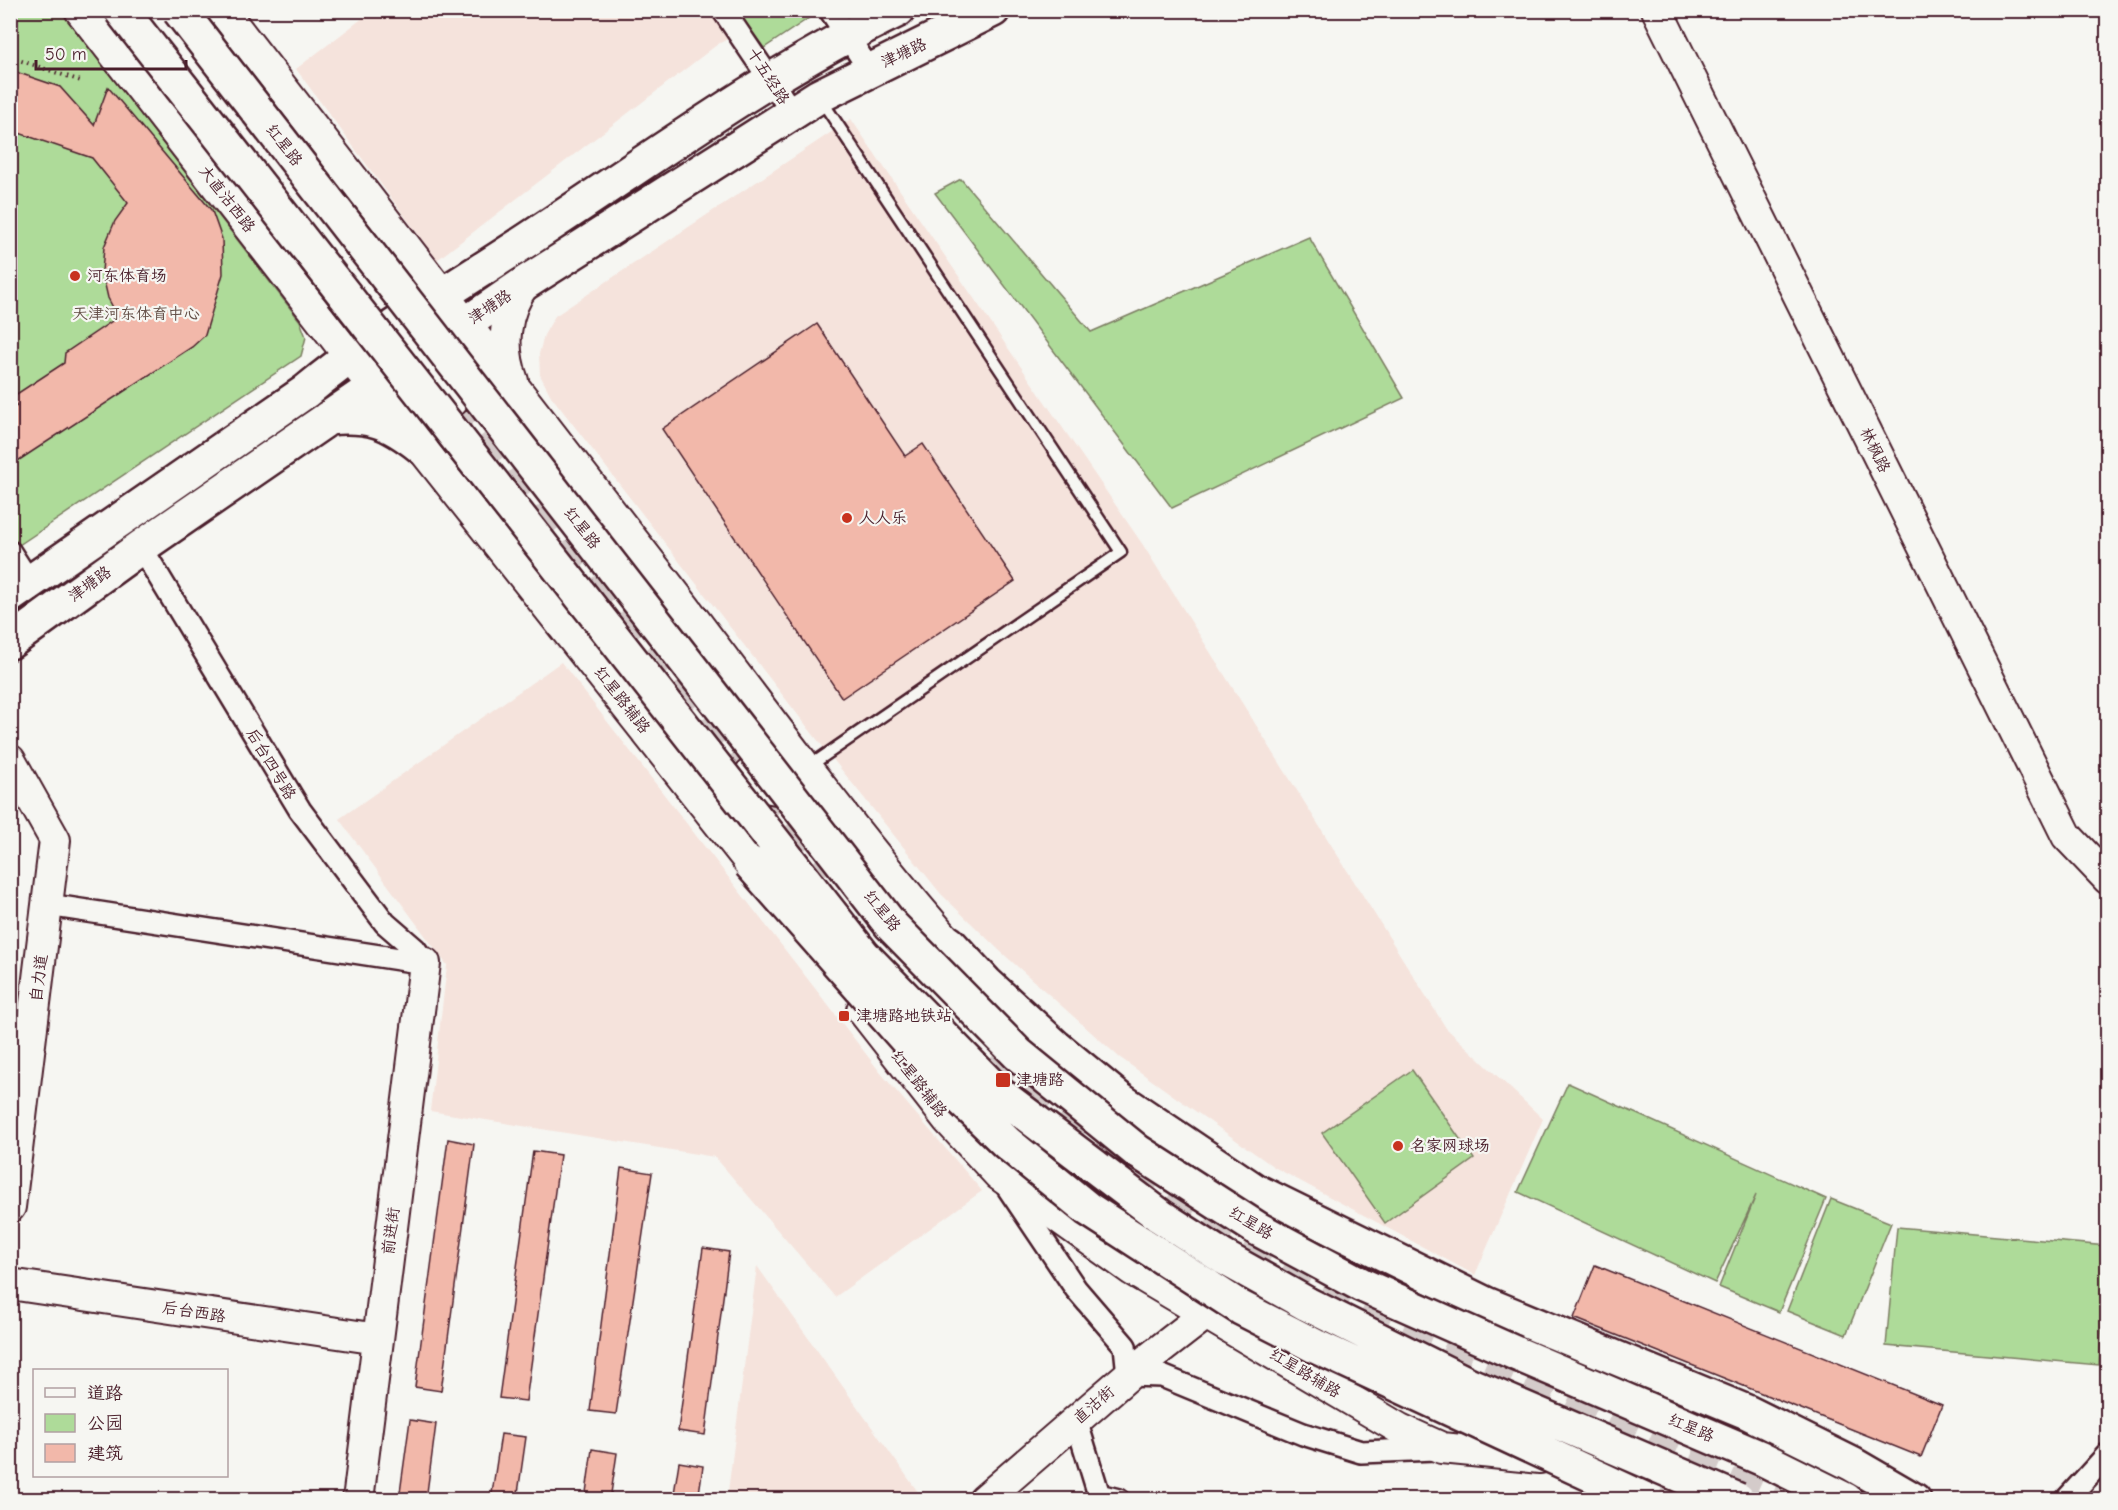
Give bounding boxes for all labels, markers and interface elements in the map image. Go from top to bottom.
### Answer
scale bar [36,33,186,71]
street label: 津塘路 [878,35,930,71]
text: 50 m [45,44,87,65]
street label: 十五经路 [743,44,793,108]
street label: 红星路 [262,121,306,169]
street label: 大直沽西路 [195,162,259,236]
place label: 河东体育场 [87,267,167,285]
marker: 河东体育场 [68,269,82,283]
street label: 津塘路 [465,286,515,328]
park label: 天津河东体育中心 [72,305,200,323]
street label: 林枫路 [1856,424,1894,476]
street label: 红星路 [560,504,604,552]
place label: 人人乐 [859,509,907,527]
marker: 人人乐 [840,511,854,525]
street label: 津塘路 [65,563,115,605]
street label: 红星路辅路 [590,663,654,737]
street label: 后台四号路 [243,725,299,803]
street label: 红星路 [860,887,904,935]
street label: 自力道 [27,953,51,1003]
place label: 津塘路地铁站 [856,1007,952,1025]
marker: 津塘路地铁站 [837,1009,851,1023]
street label: 红星路辅路 [887,1047,951,1121]
marker: 津塘路 [994,1071,1012,1089]
place label: 津塘路 [1016,1071,1064,1089]
place label: 名家网球场 [1410,1137,1490,1155]
marker: 名家网球场 [1391,1139,1405,1153]
street label: 红星路 [1226,1203,1276,1243]
street label: 前进街 [379,1206,403,1256]
street label: 后台西路 [161,1298,227,1326]
street label: 红星路辅路 [1266,1345,1344,1401]
legend [33,1369,228,1477]
street label: 直沽街 [1070,1382,1118,1428]
text: 道路 [87,1383,123,1404]
street label: 红星路 [1665,1410,1717,1446]
text: 公园 [87,1413,123,1434]
text: 建筑 [87,1443,123,1464]

